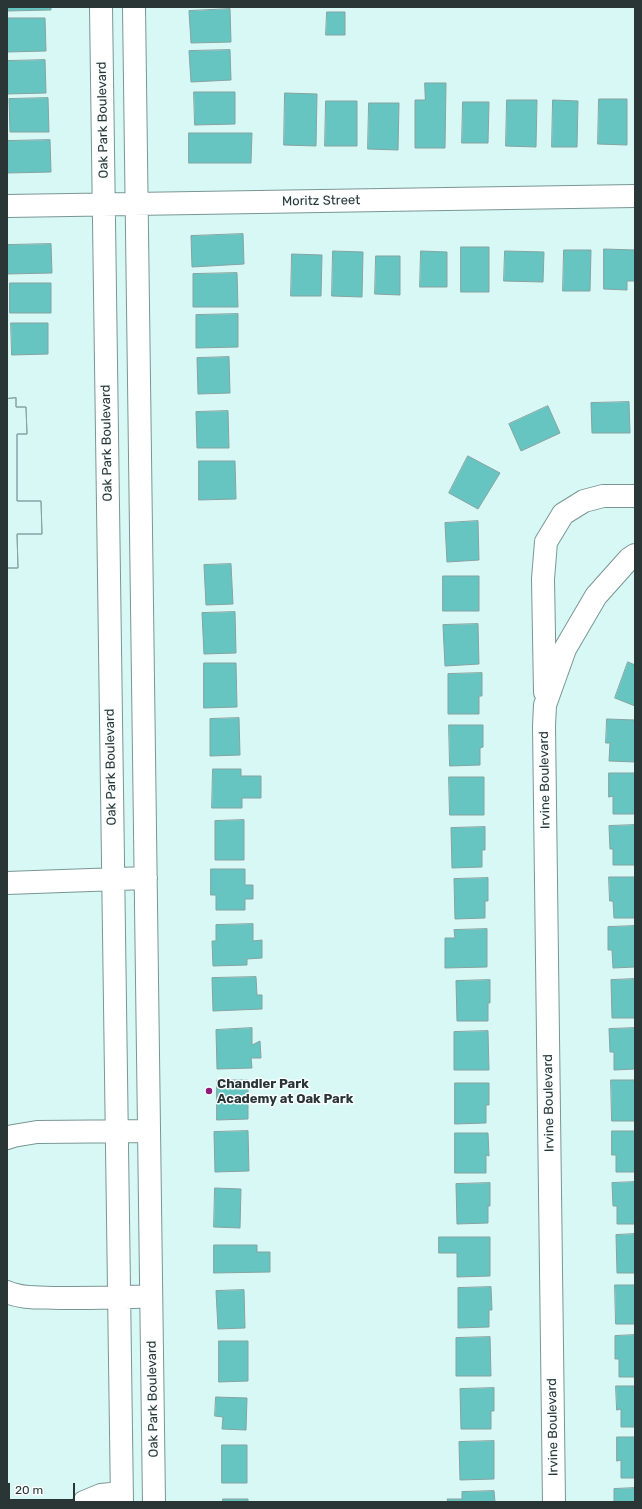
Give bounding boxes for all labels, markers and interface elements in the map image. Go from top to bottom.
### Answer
street label: Oak Park Boulevard [94,61,112,179]
street label: Moritz Street [282,193,360,209]
street label: Oak Park Boulevard [98,384,116,502]
street label: Oak Park Boulevard [102,708,120,826]
street label: Irvine Boulevard [536,731,554,829]
street label: Irvine Boulevard [540,1054,558,1152]
place label: Chandler Park Academy at Oak Park [217,1076,353,1107]
marker: Chandler Park Academy at Oak Park [204,1086,214,1096]
street label: Oak Park Boulevard [144,1340,162,1458]
street label: Irvine Boulevard [544,1378,562,1476]
scale bar [10,1475,77,1501]
text: 20 m [15,1483,43,1497]

